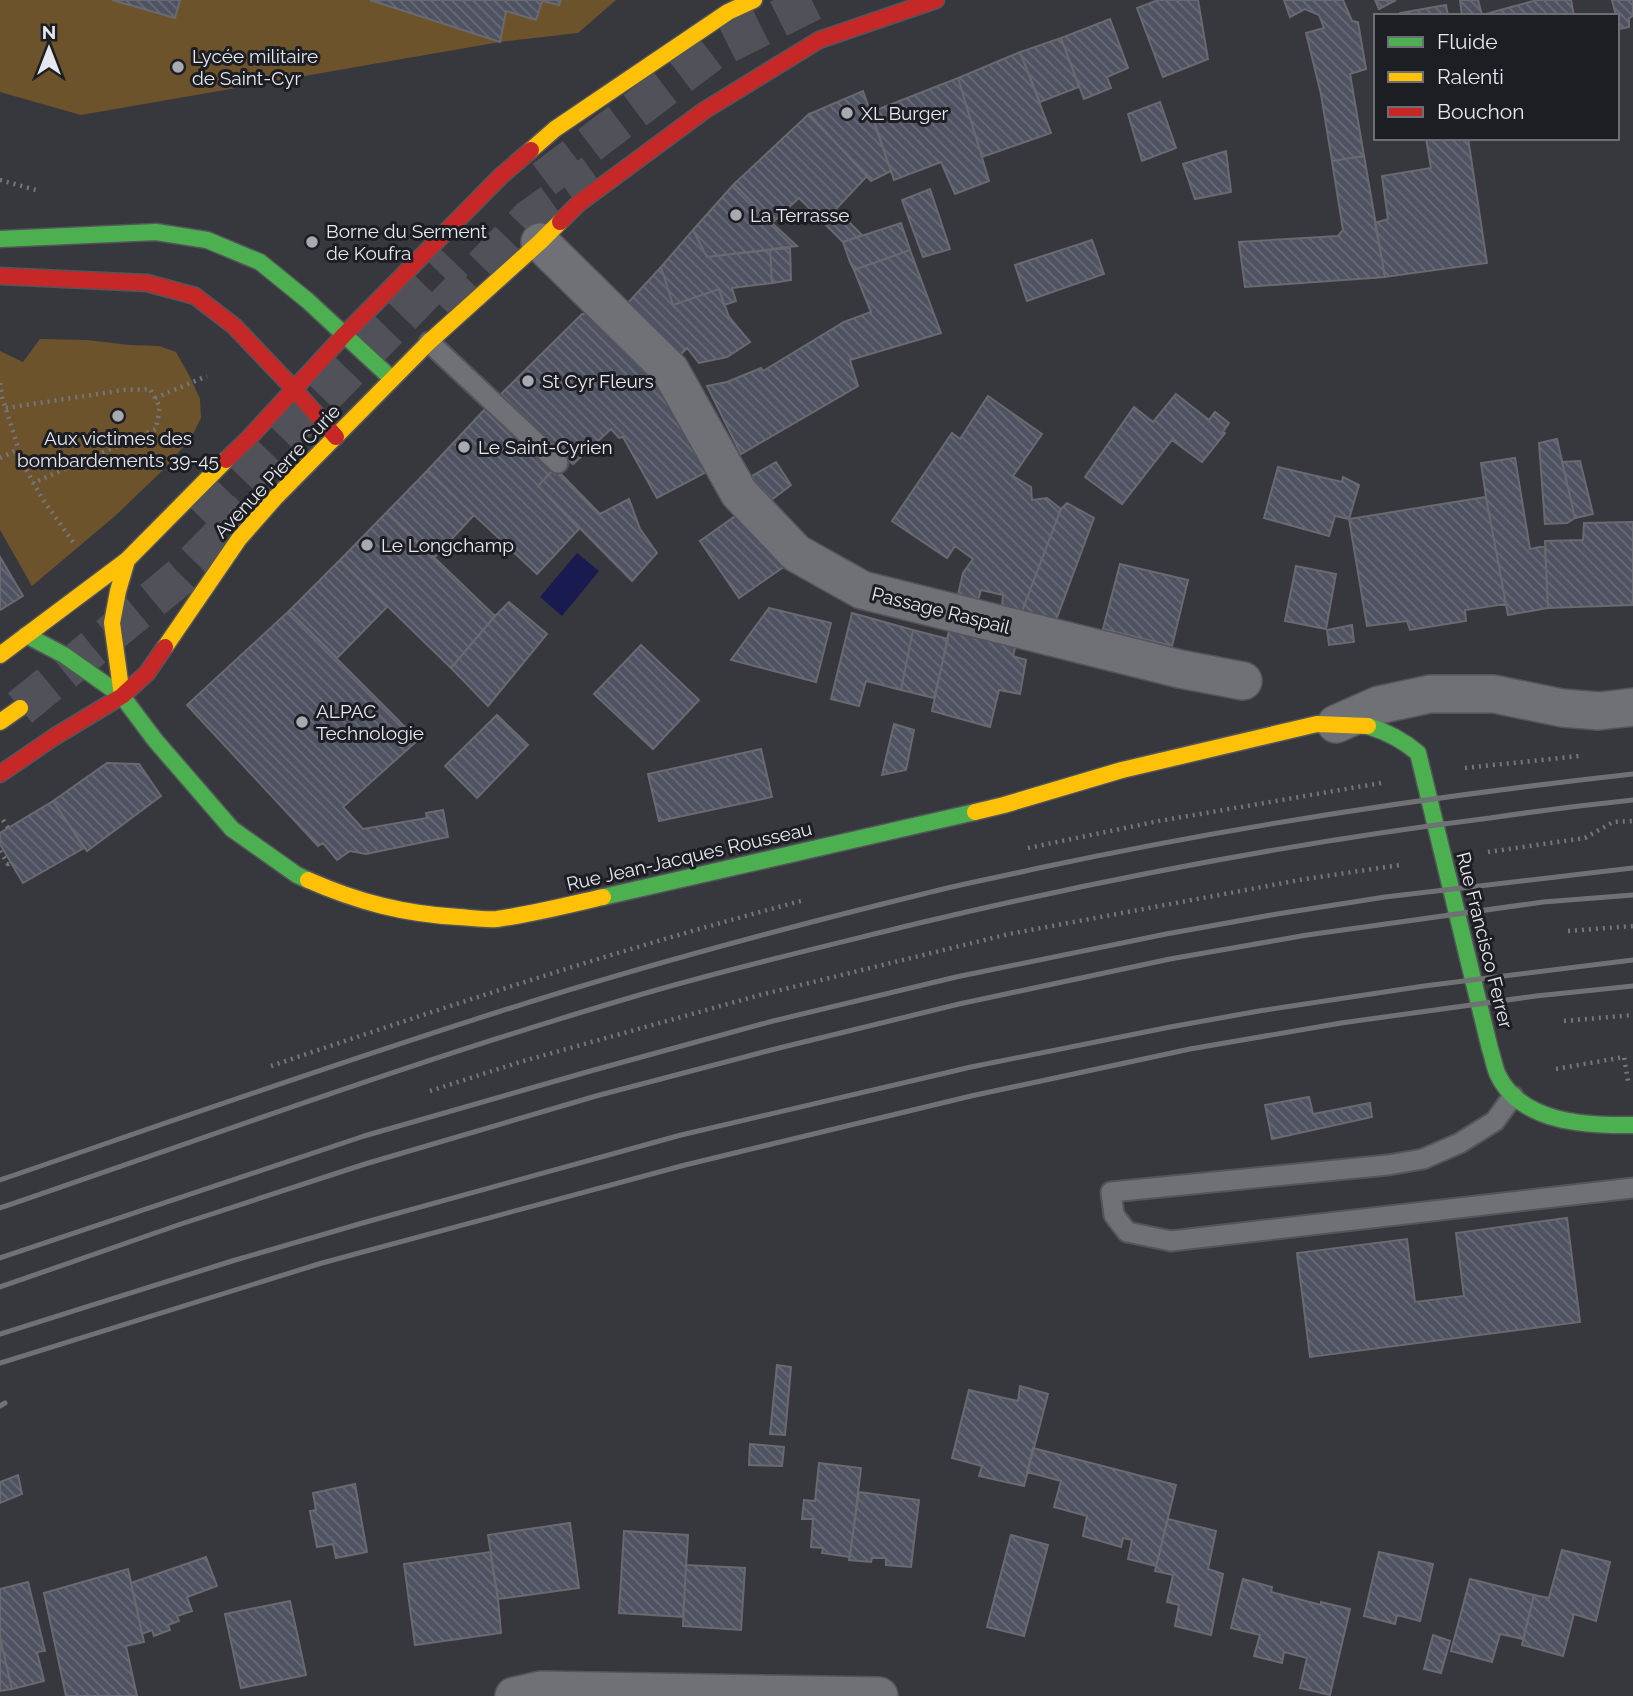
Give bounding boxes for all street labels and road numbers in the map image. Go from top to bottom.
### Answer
street label: Avenue Pierre Curie [210,400,344,542]
street label: Passage Raspail [870,582,1013,638]
street label: Rue Jean-Jacques Rousseau [564,817,814,895]
street label: Rue Francisco Ferrer [1452,850,1518,1031]

